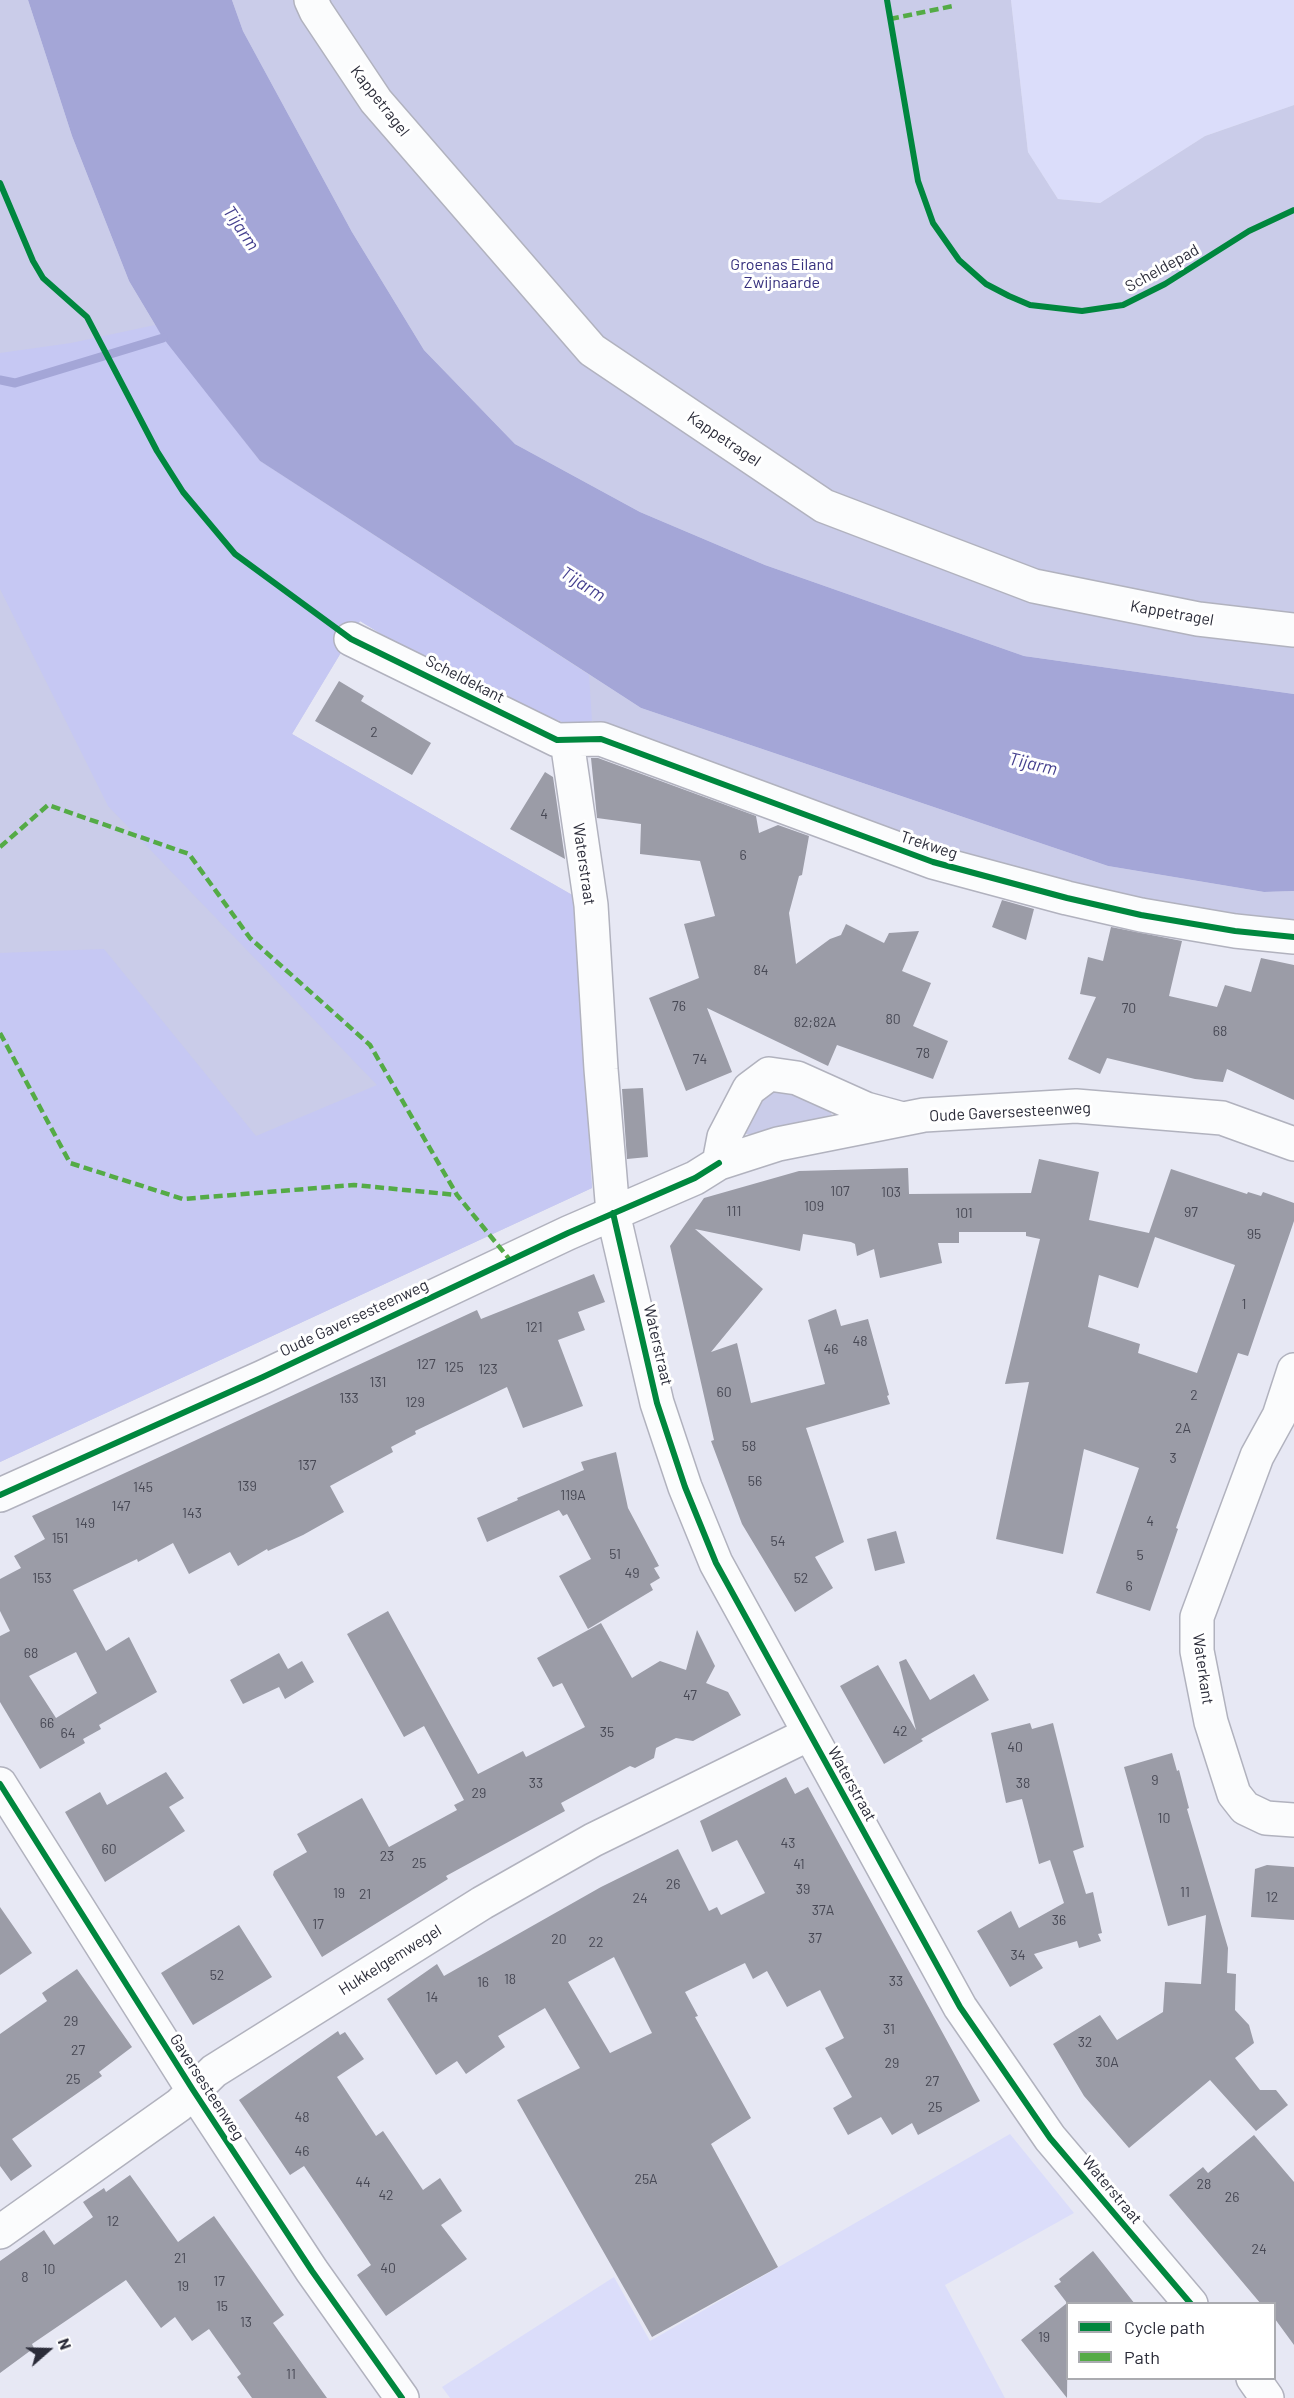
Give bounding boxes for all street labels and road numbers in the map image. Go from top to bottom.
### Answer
street label: Kappetragel [346,62,414,140]
street label: Scheldepad [1122,240,1202,296]
street label: Kappetragel [684,407,764,471]
street label: Kappetragel [1129,596,1215,630]
street label: Scheldekant [422,651,508,707]
street label: Waterstraat [569,822,599,906]
street label: Trekweg [898,827,960,863]
street label: Oude Gaversesteenweg [929,1098,1091,1126]
street label: Oude Gaversesteenweg [277,1275,431,1361]
street label: Waterstraat [639,1303,677,1387]
street label: Waterkant [1188,1632,1218,1706]
street label: Waterstraat [824,1743,880,1825]
street label: Hukkelgemwegel [335,1921,445,1999]
street label: Gaversesteenweg [166,2030,248,2144]
street label: Waterstraat [1078,2152,1146,2228]

